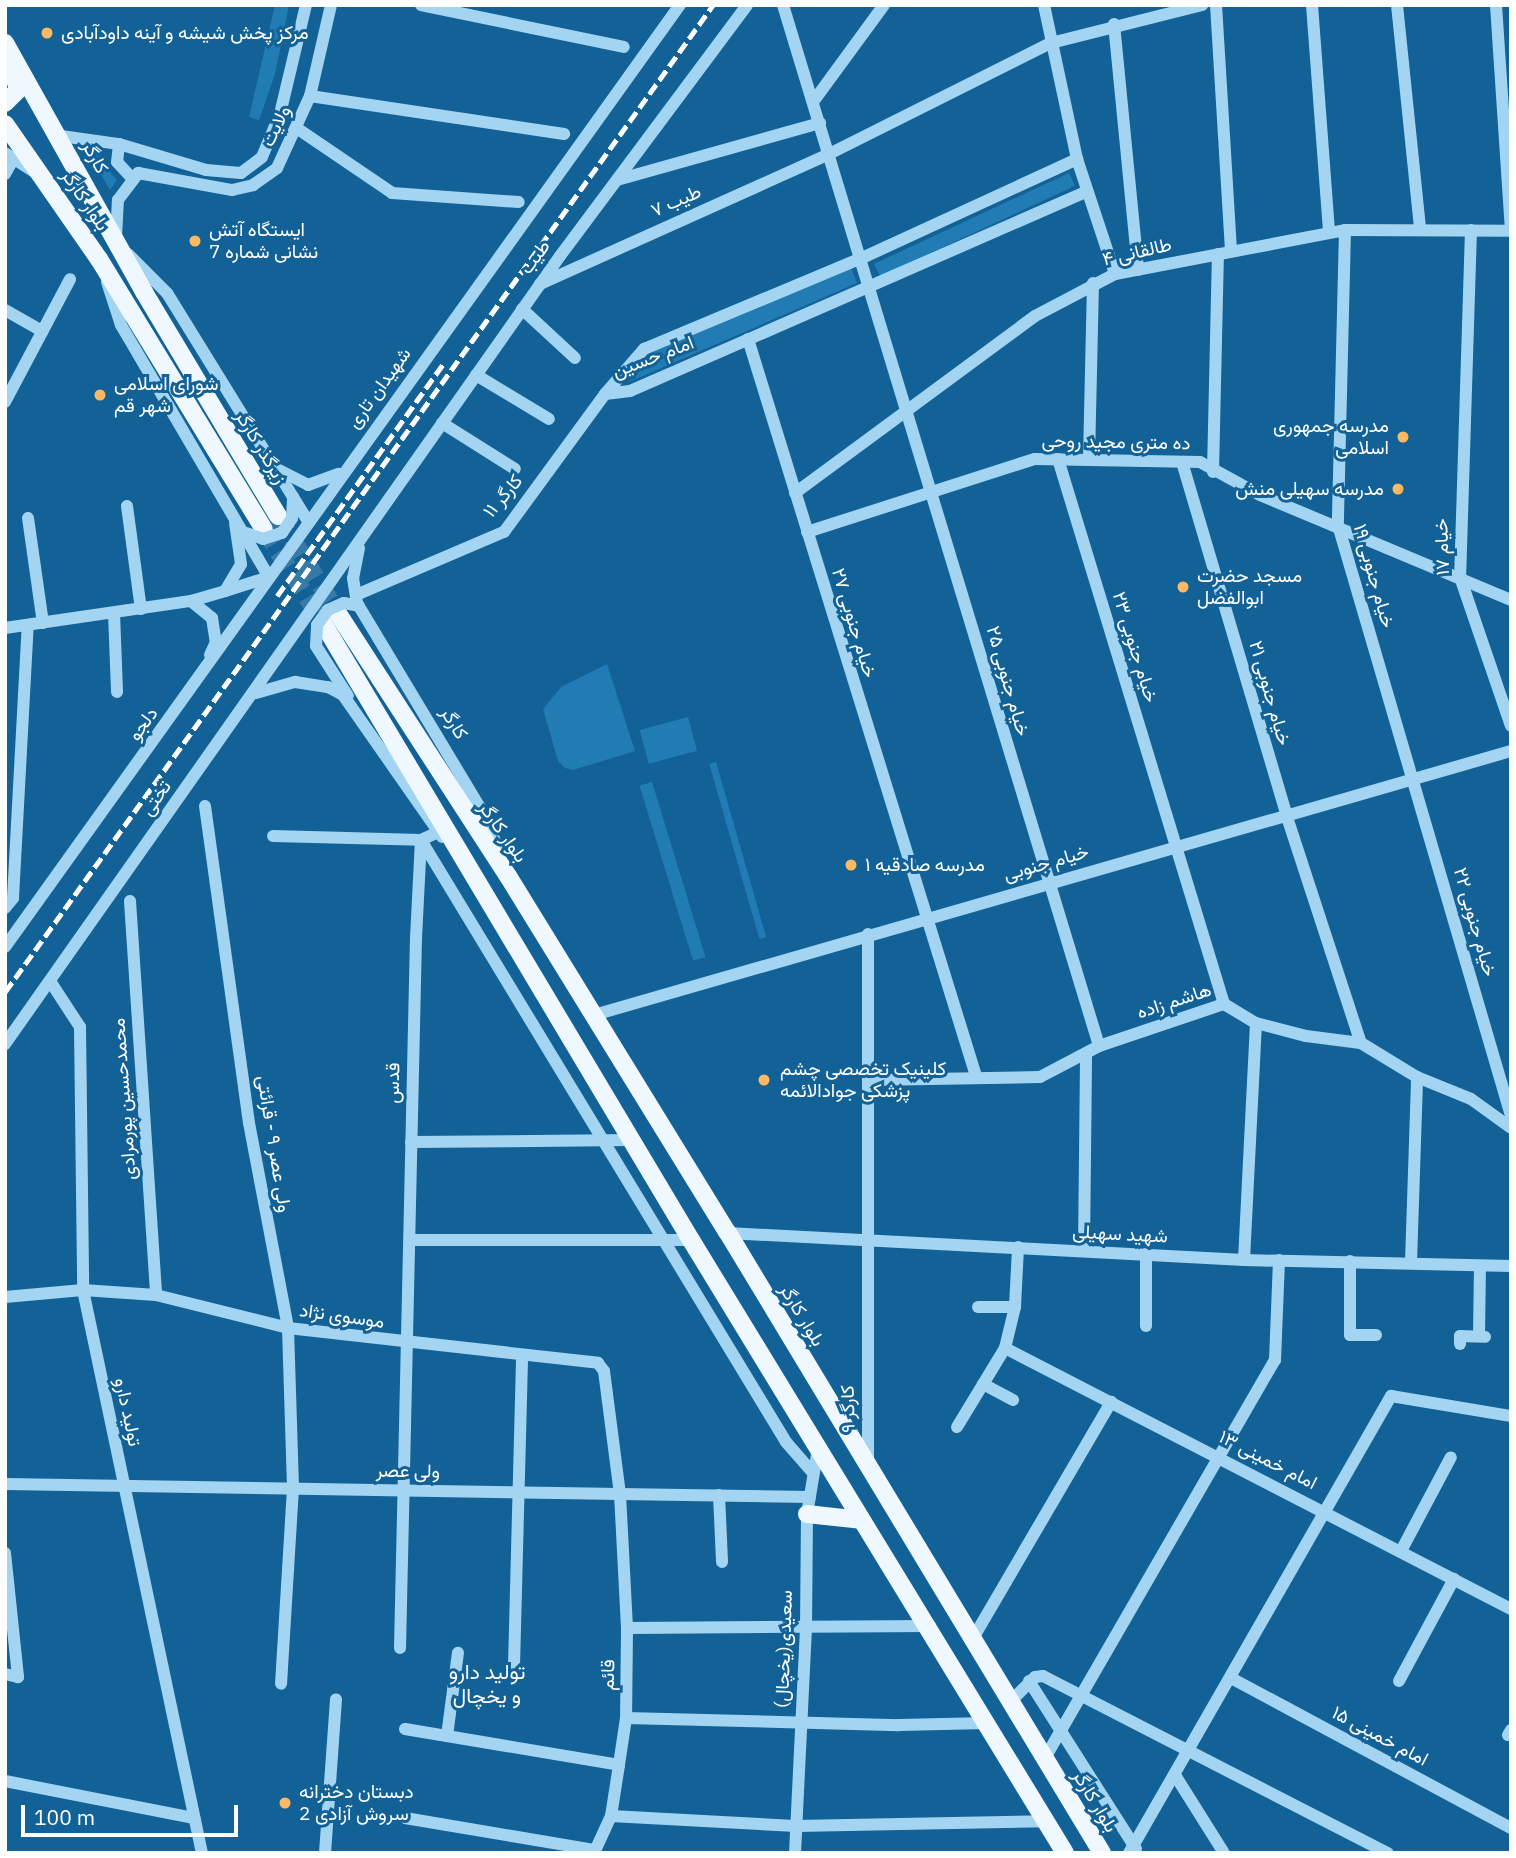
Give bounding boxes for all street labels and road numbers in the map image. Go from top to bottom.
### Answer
street label: ولایت [256,102,296,150]
street label: کارگر [77,137,113,177]
street label: بلوار کارگر [56,165,114,235]
street label: طیب ۷ [647,180,705,222]
street label: طالقانی ۴ [1100,233,1174,271]
street label: طیب [515,235,555,279]
street label: امام حسین [609,331,697,383]
street label: شهیدان تاری [342,343,416,433]
street label: زیرگذر کارگر [230,406,292,488]
street label: ده متری مجید روحی [1041,429,1191,455]
street label: کارگر ۱۱ [478,470,528,522]
street label: خیام ۱۷ [1430,518,1454,576]
street label: خیام جنوبی ۱۹ [1348,522,1400,630]
street label: خیام جنوبی ۲۷ [827,566,881,680]
street label: خیام جنوبی ۲۳ [1107,589,1163,705]
street label: خیام جنوبی ۲۵ [981,623,1035,739]
street label: خیام جنوبی ۲۱ [1244,638,1296,748]
street label: دلجو [123,703,163,745]
street label: کارگر [435,703,473,743]
street label: تختی [136,776,176,820]
street label: بلوار کارگر [474,797,532,867]
street label: خیام جنوبی [1001,840,1091,886]
street label: خیام جنوبی ۲۲ [1449,865,1501,979]
street label: هاشم زاده [1134,978,1214,1024]
street label: محمدحسین پورمرادی [107,1017,141,1181]
street label: قدس [381,1062,405,1104]
street label: ولی عصر ۹ - قرائتی [252,1074,296,1214]
street label: شهید سهیلی [1072,1220,1168,1248]
street label: بلوار کارگر [774,1279,830,1351]
street label: موسوی نژاد [298,1299,386,1333]
street label: تولید دارو [110,1376,146,1448]
street label: کارگر ۹ [836,1385,860,1433]
street label: امام خمینی ۱۳ [1215,1426,1321,1494]
street label: ولی عصر [376,1459,440,1483]
street label: سعیدی(یخچال) [771,1590,797,1708]
street label: قائم [596,1659,620,1691]
street label: امام خمینی ۱۵ [1328,1701,1432,1771]
street label: بلوار کارگر [1067,1765,1123,1837]

